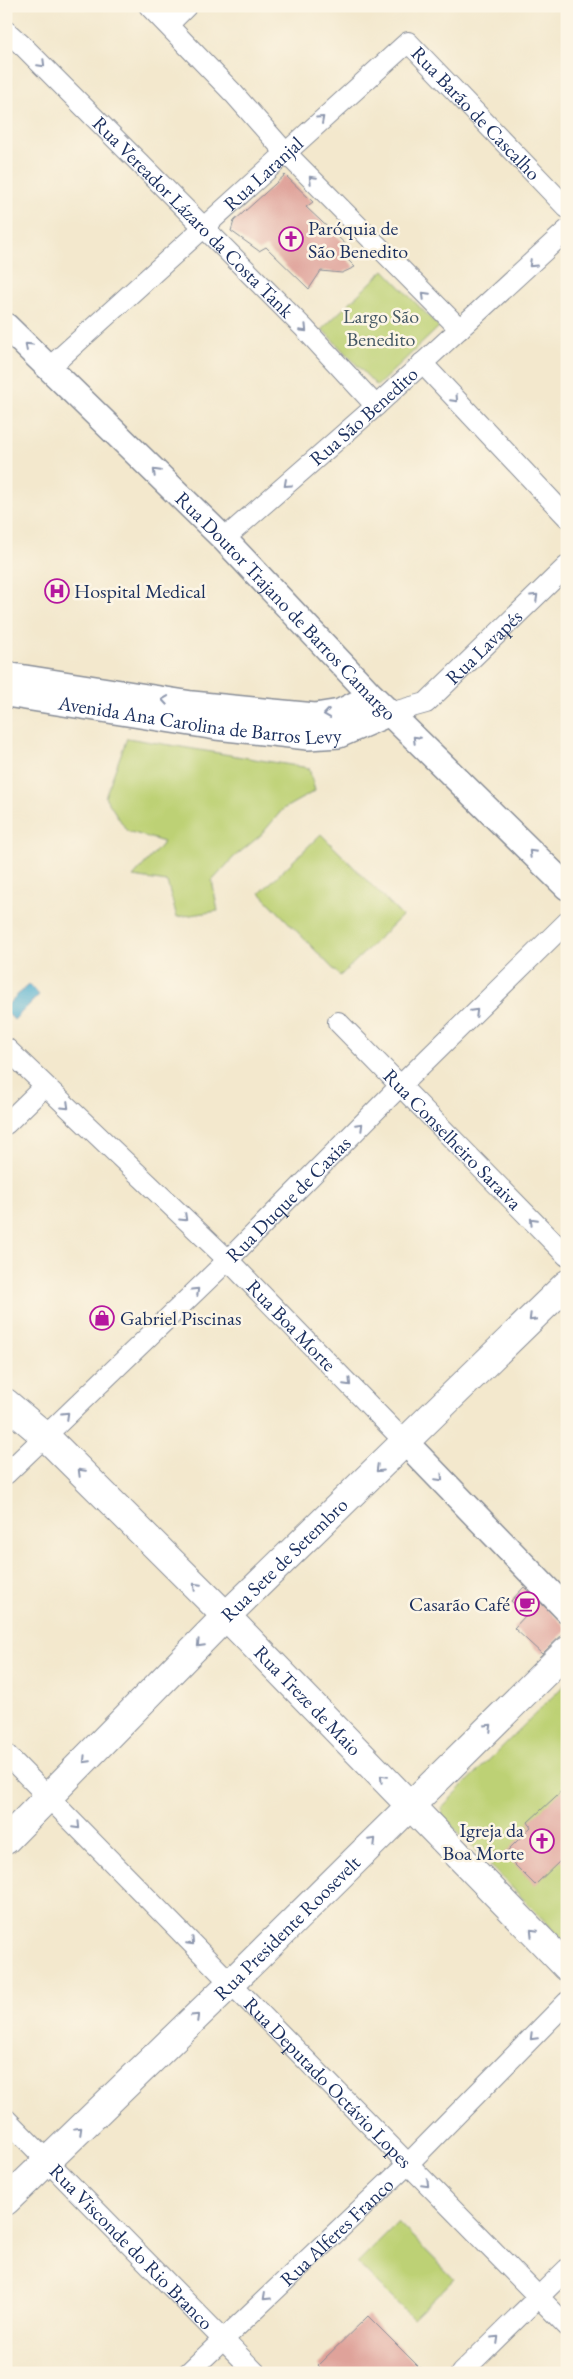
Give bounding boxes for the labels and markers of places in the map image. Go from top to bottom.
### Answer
place label: Paróquia de São Benedito [308,215,408,264]
church icon: Paróquia de São Benedito [278,226,304,252]
hospital icon: Hospital Medical [44,578,70,604]
place label: Hospital Medical [74,578,206,604]
shop icon: Gabriel Piscinas [89,1305,115,1331]
place label: Gabriel Piscinas [120,1305,241,1331]
place label: Casarão Café [409,1591,510,1617]
cafe icon: Casarão Café [514,1591,540,1617]
place label: Igreja da Boa Morte [443,1817,524,1866]
church icon: Igreja da Boa Morte [529,1828,555,1854]

